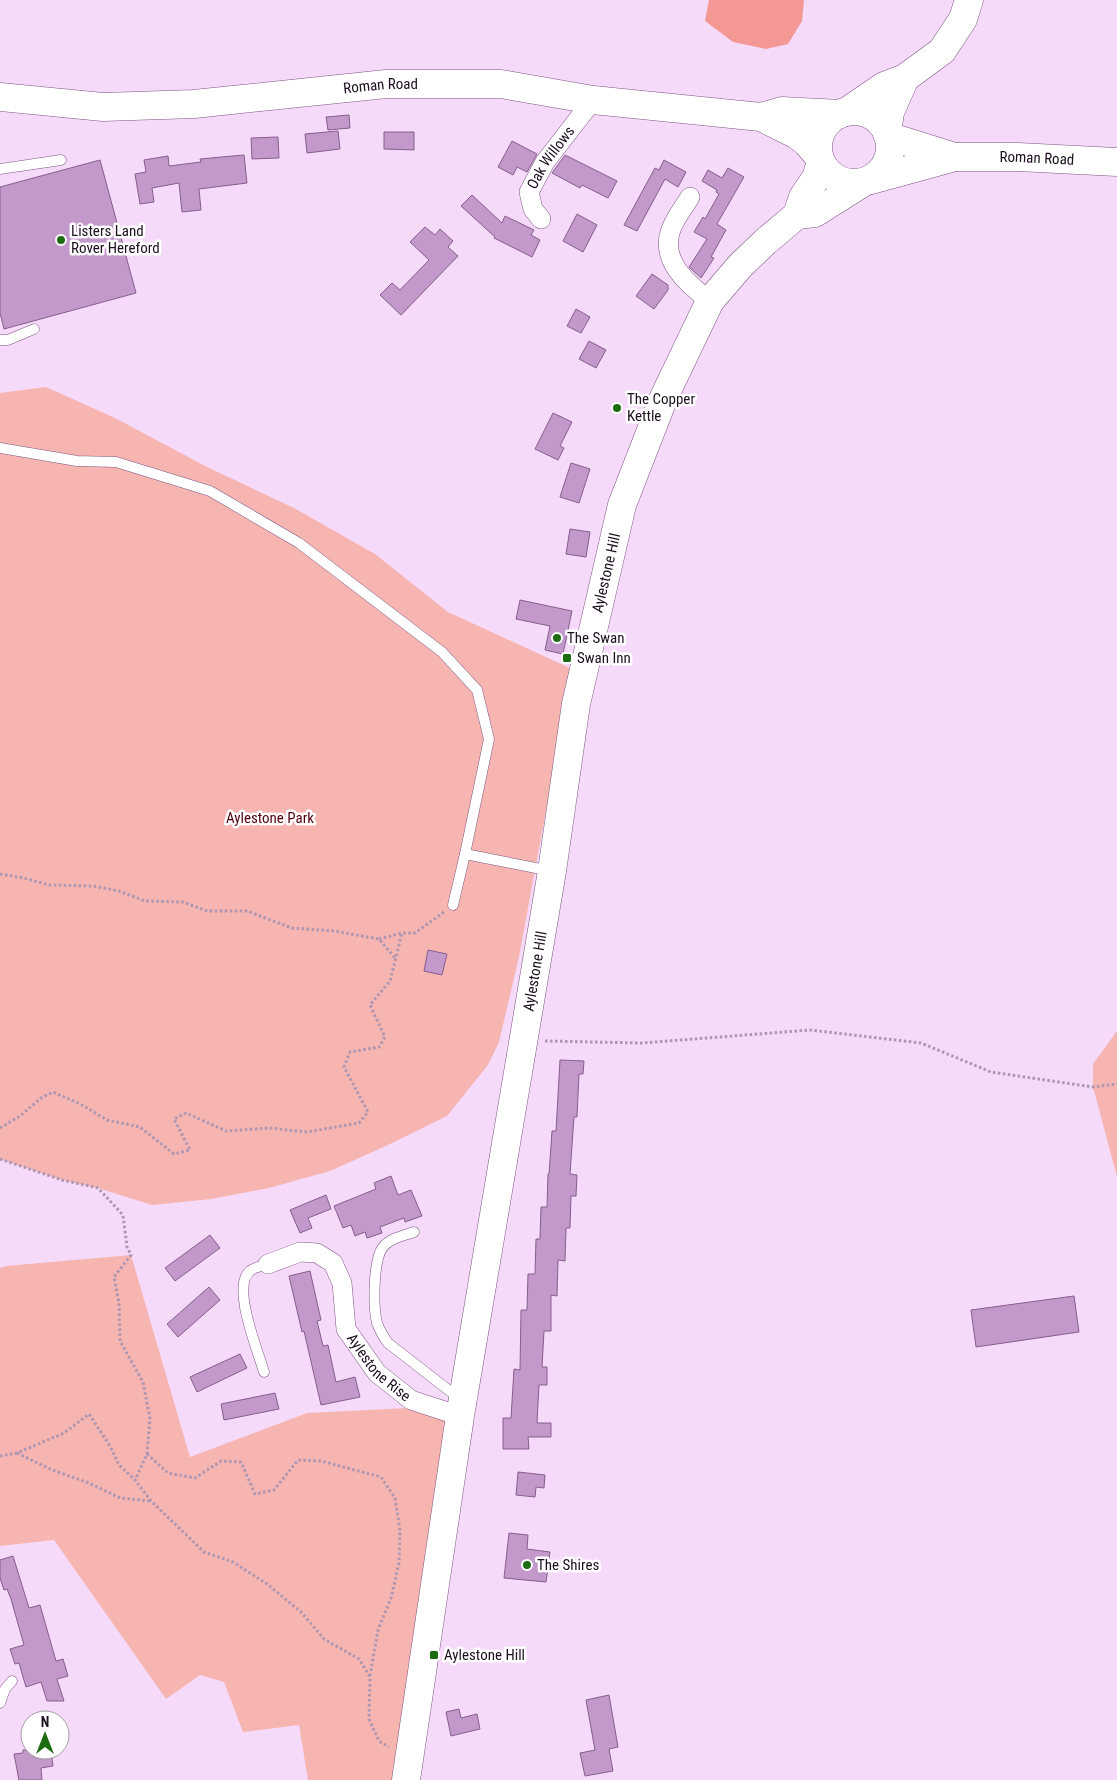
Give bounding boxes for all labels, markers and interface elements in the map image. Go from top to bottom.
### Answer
street label: Roman Road [342,75,418,97]
street label: Oak Willows [523,122,578,192]
street label: Roman Road [999,148,1075,169]
place label: Listers Land Rover Hereford [71,222,160,257]
marker: Listers Land Rover Hereford [55,234,67,246]
place label: The Copper Kettle [627,390,695,425]
marker: The Copper Kettle [611,402,623,414]
street label: Aylestone Hill [588,531,624,614]
place label: The Swan [567,629,625,647]
marker: The Swan [551,632,563,644]
place label: Swan Inn [577,649,631,667]
marker: Swan Inn [561,652,573,664]
park label: Aylestone Park [226,809,314,827]
street label: Aylestone Hill [519,930,551,1013]
street label: Aylestone Rise [343,1330,414,1405]
place label: The Shires [537,1556,599,1574]
marker: The Shires [521,1559,533,1571]
place label: Aylestone Hill [444,1646,525,1664]
marker: Aylestone Hill [428,1649,440,1661]
north arrow [20,1710,70,1760]
text: N [41,1714,49,1730]

